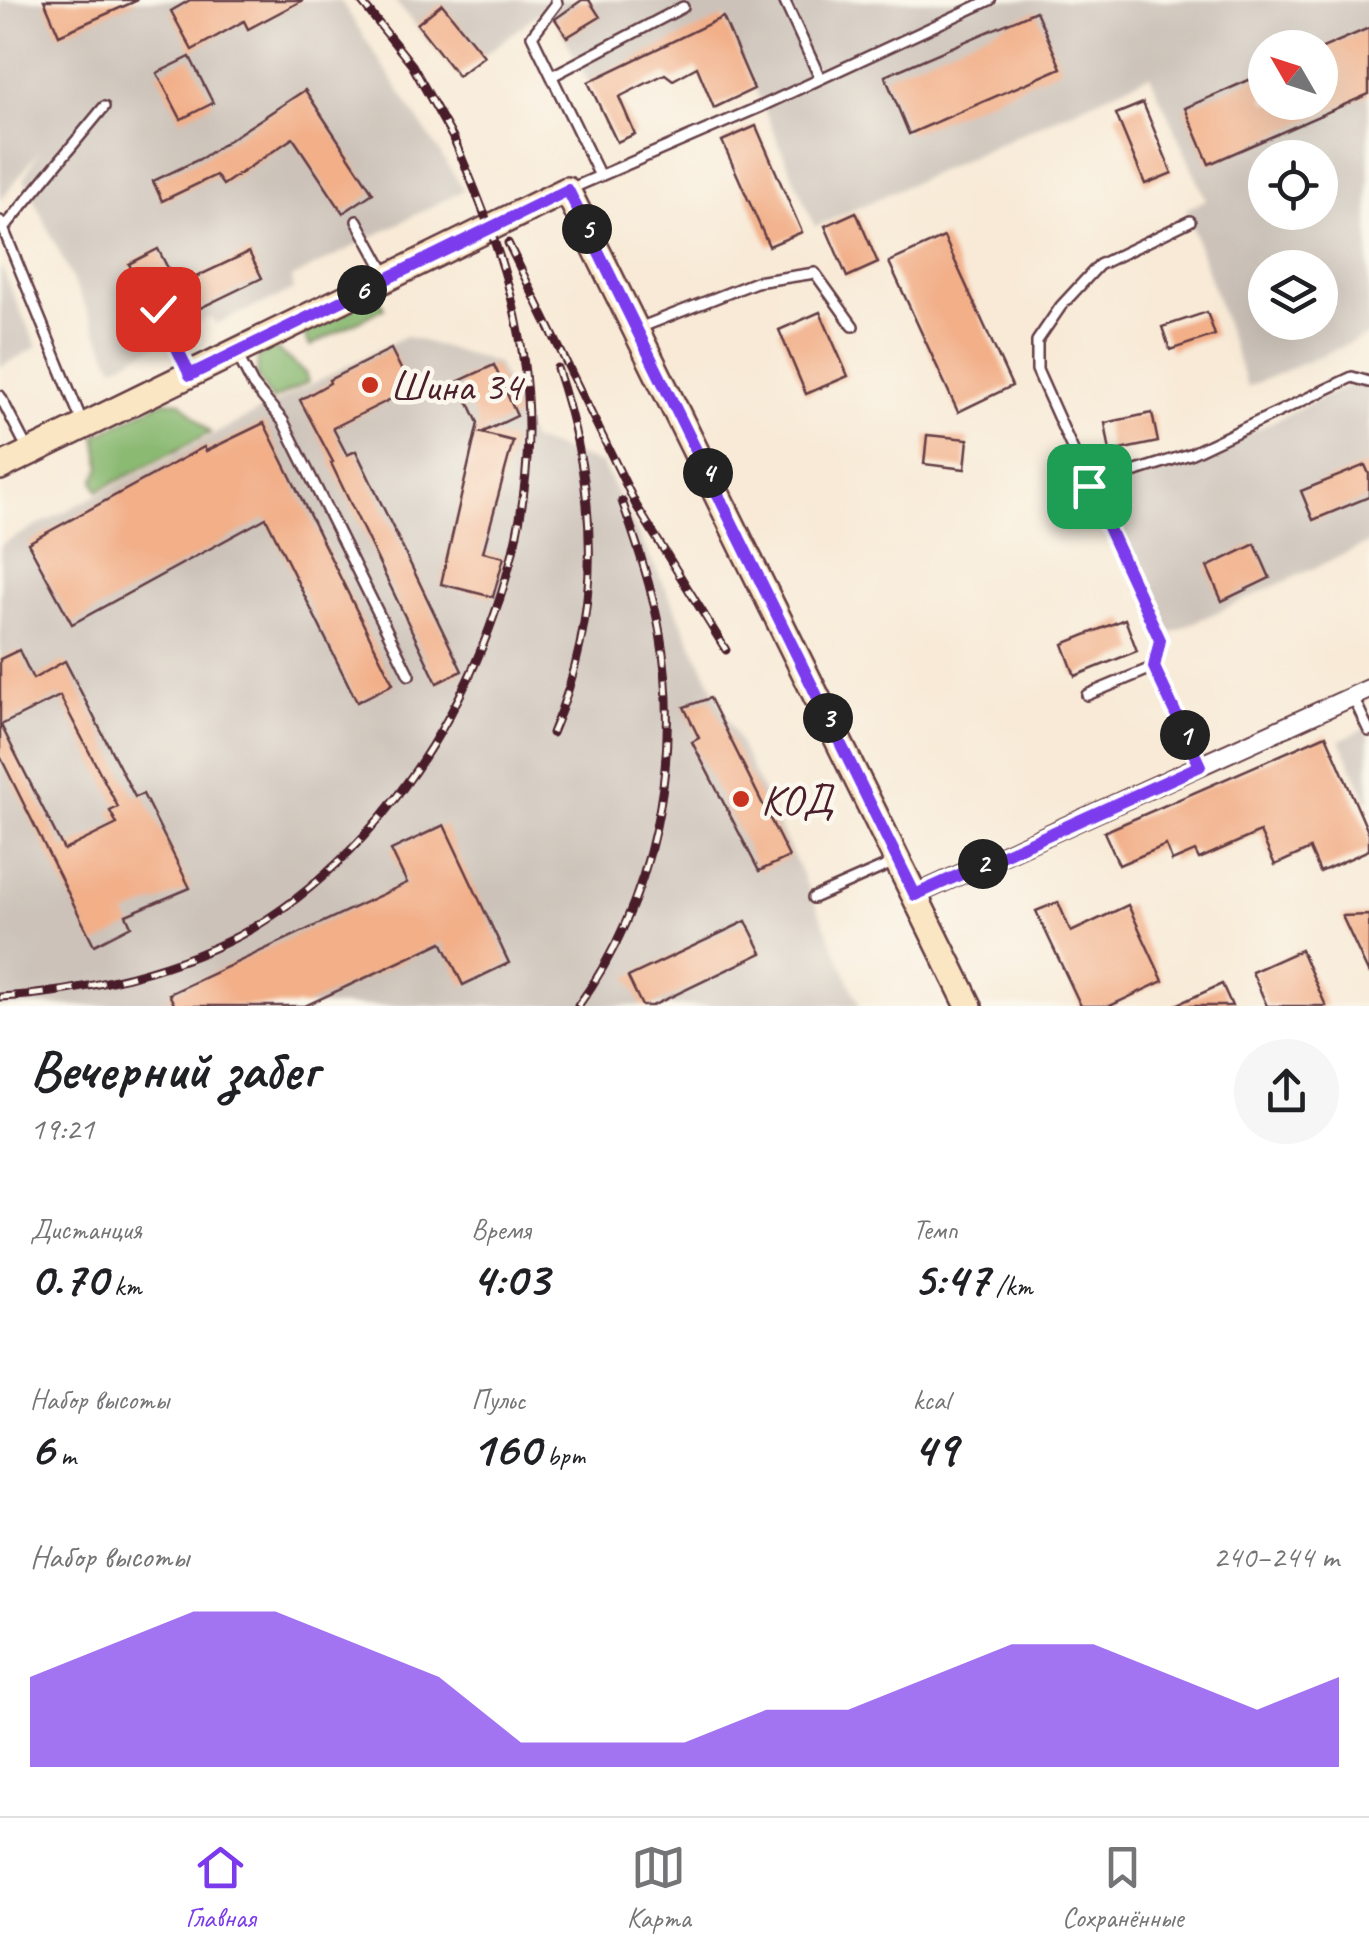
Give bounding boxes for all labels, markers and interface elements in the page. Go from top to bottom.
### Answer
north arrow [1248,30,1338,120]
map controls [1248,30,1338,340]
button: locate [1248,140,1338,230]
pin: 5 [562,204,612,254]
text: 5 [581,211,593,246]
button: layers [1248,250,1338,340]
pin: 6 [337,265,387,315]
pin [116,267,201,352]
text: 6 [355,272,369,307]
icon: check [131,282,186,337]
place label: Шина 34 [390,360,526,413]
marker: Шина 34 [359,374,381,396]
pin [1047,444,1132,529]
pin: 4 [683,448,733,498]
text: 4 [702,455,714,490]
icon: arrive [1062,459,1117,514]
pin: 3 [803,693,853,743]
text: 3 [822,700,834,735]
pin: 1 [1160,710,1210,760]
text: 1 [1179,717,1191,752]
place label: КОД [761,774,835,827]
marker: КОД [730,788,752,810]
pin: 2 [958,839,1008,889]
text: 2 [977,846,989,881]
text: Вечерний забег [30,1035,318,1105]
button: share [1234,1039,1339,1144]
text: 19:21 [30,1108,94,1149]
text: Дистанция [30,1212,142,1247]
text: Время [471,1212,530,1247]
text: Темп [913,1212,958,1247]
text: 0.70 [30,1247,107,1310]
text: 4:03 [471,1247,549,1310]
text: 5:47 [913,1247,989,1310]
text: km [107,1268,141,1303]
text: /km [989,1268,1032,1303]
text: Набор высоты [30,1382,169,1417]
text: Пульс [471,1382,525,1417]
text: kcal [913,1382,950,1417]
text: 6 [30,1417,54,1480]
text: 160 [471,1417,540,1480]
text: 49 [913,1417,957,1480]
text: m [54,1438,76,1473]
text: bpm [540,1438,585,1473]
text: Набор высоты [30,1536,189,1577]
text: 240–244 m [1213,1536,1339,1577]
tab: Главная [186,1840,256,1935]
tab: Карта [627,1840,691,1935]
tab: Сохранённые [1062,1840,1183,1935]

